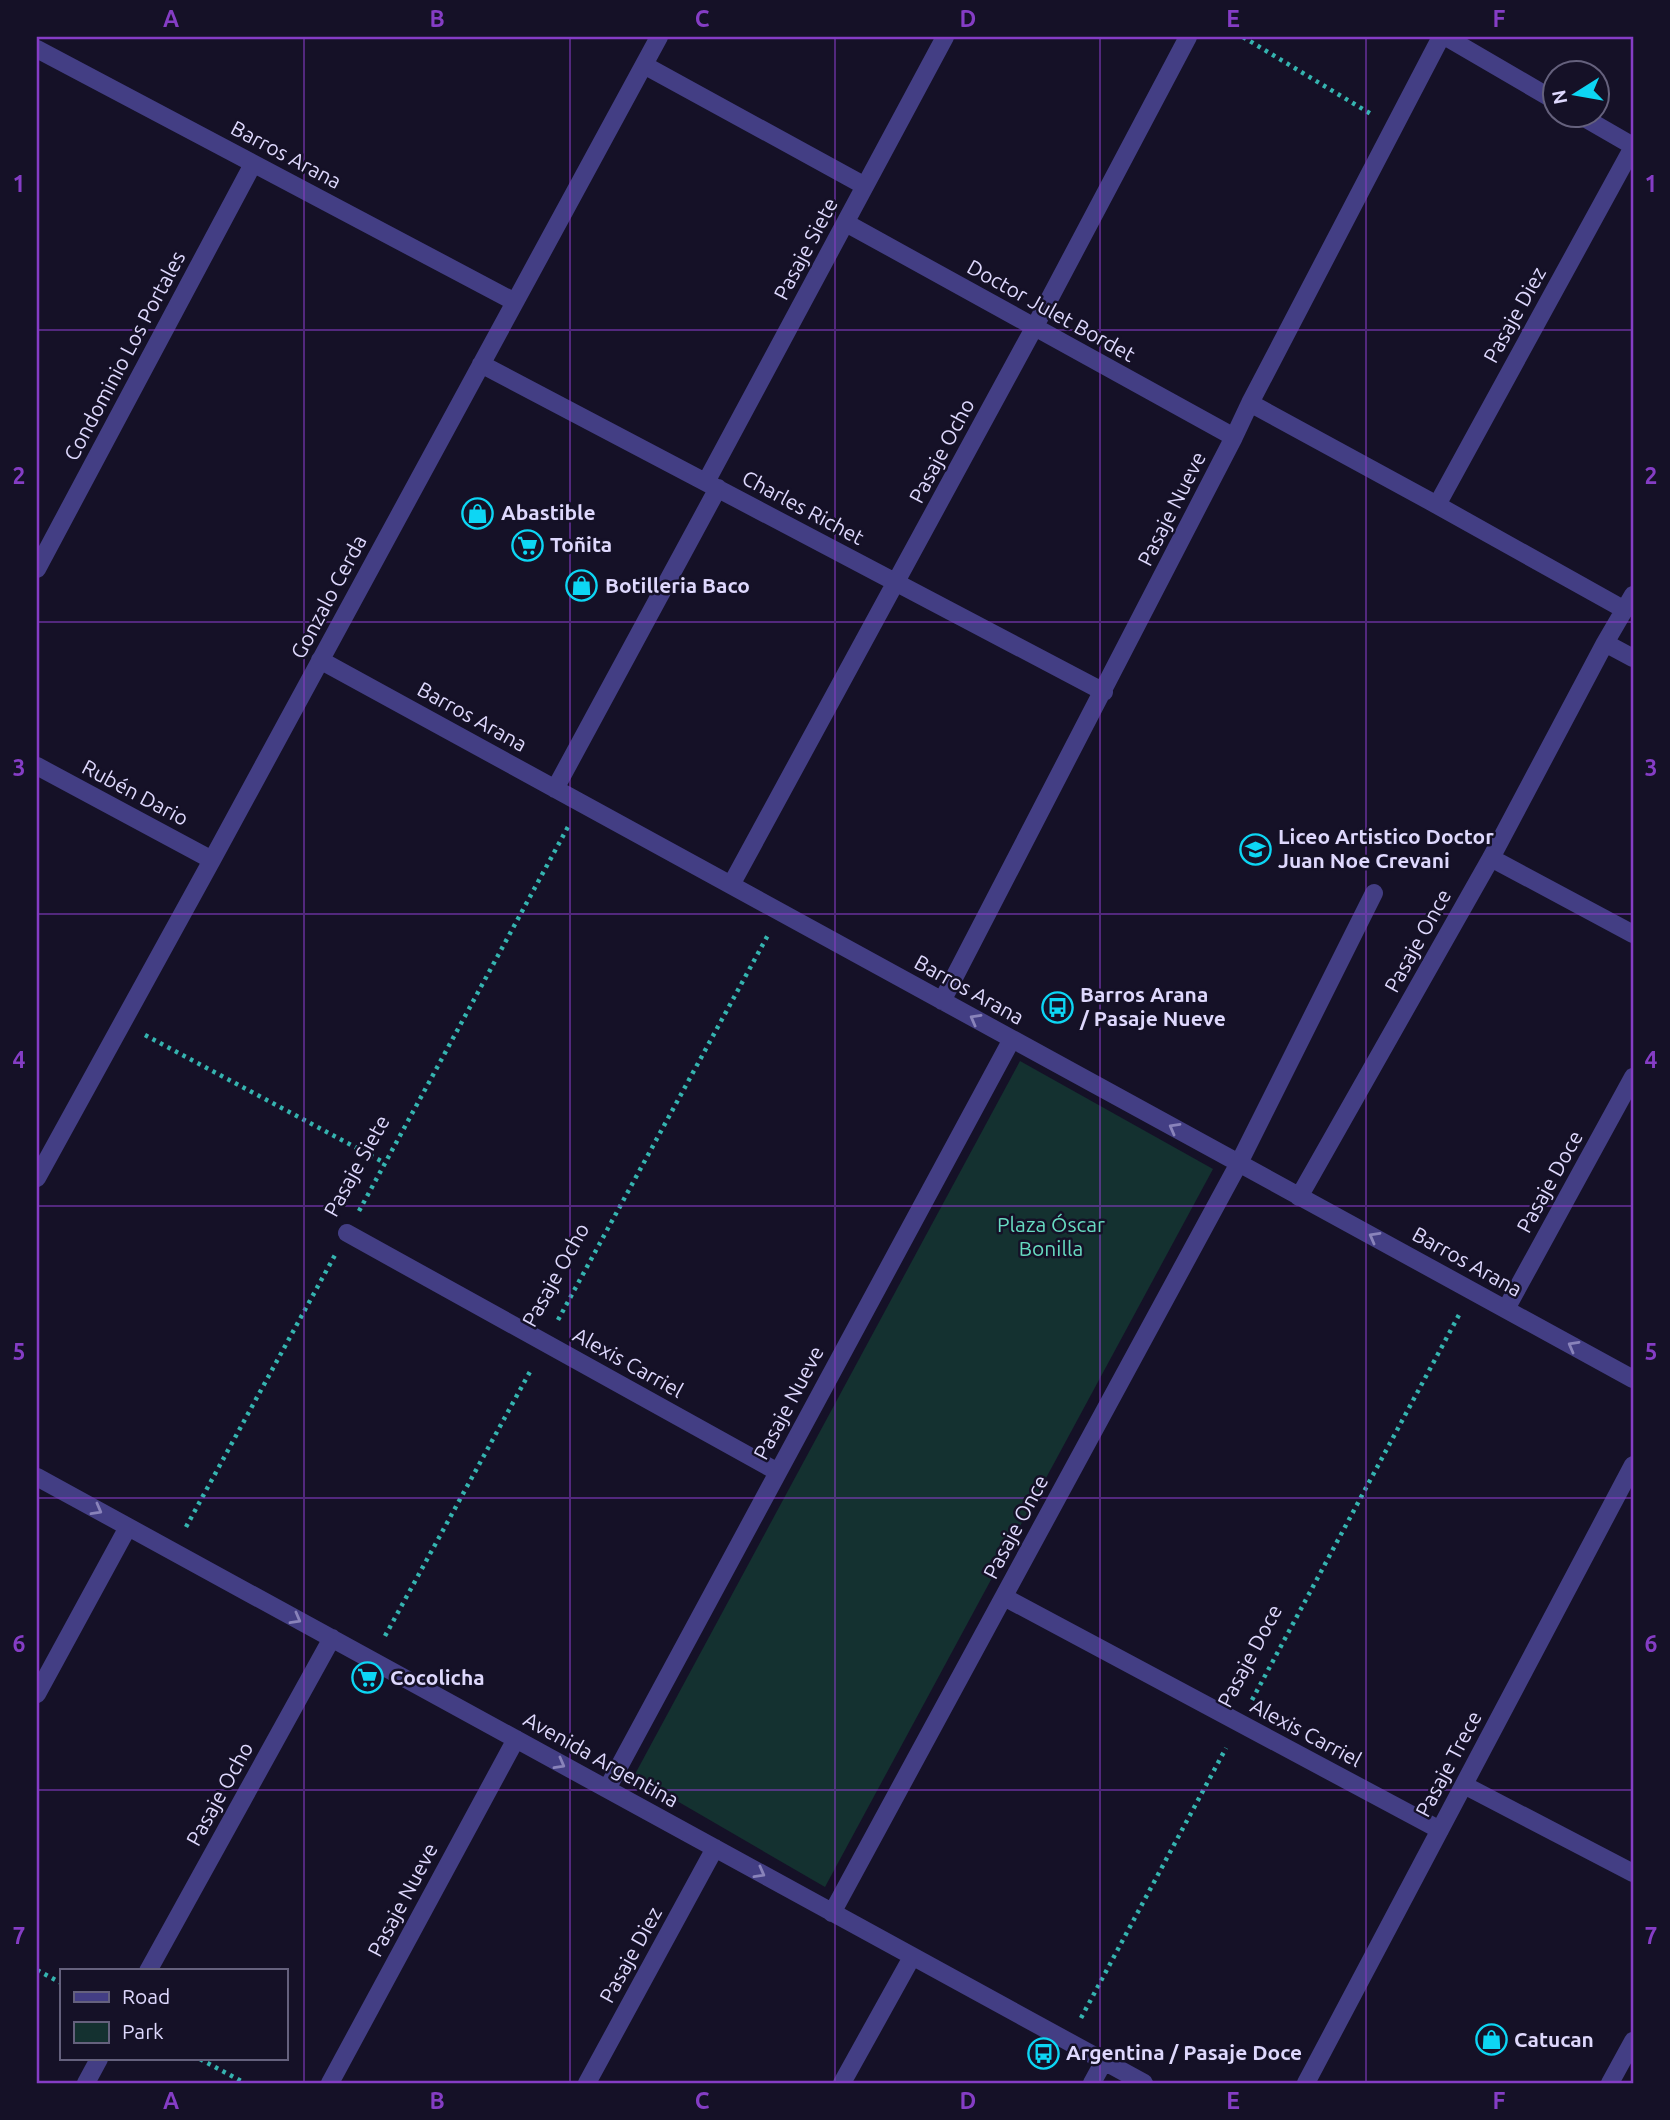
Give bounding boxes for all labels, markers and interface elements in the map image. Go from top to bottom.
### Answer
text: A [163,6,179,31]
text: B [429,6,445,31]
text: C [695,6,710,31]
text: D [960,6,976,31]
text: E [1226,6,1240,31]
text: F [1493,6,1506,31]
north arrow [1540,60,1610,130]
text: N [1547,88,1571,106]
street label: Barros Arana [227,115,346,193]
text: 1 [13,171,25,196]
text: 1 [1645,171,1657,196]
street label: Pasaje Siete [768,193,842,304]
street label: Condominio Los Portales [59,247,190,464]
street label: Doctor Julet Bordet [963,254,1140,366]
street label: Pasaje Diez [1478,262,1550,367]
street label: Pasaje Ocho [904,394,979,507]
street label: Pasaje Nueve [1132,447,1210,570]
text: 2 [13,463,25,488]
text: 2 [1645,463,1657,488]
street label: Charles Richet [738,465,868,549]
shop icon: Abastible [461,496,495,530]
place label: Abastible [501,500,596,524]
supermarket icon: Toñita [510,528,544,562]
street label: Gonzalo Cerda [285,531,371,663]
place label: Toñita [550,532,612,556]
shop icon: Botilleria Baco [565,569,599,603]
place label: Botilleria Baco [605,573,750,597]
street label: Barros Arana [414,676,531,756]
street label: Rubén Dario [78,754,193,830]
text: 3 [13,755,25,780]
text: 3 [1645,755,1657,780]
place label: Liceo Artistico Doctor Juan Noe Crevani [1278,824,1494,872]
school or university icon: Liceo Artistico Doctor Juan Noe Crevani [1238,832,1272,866]
street label: Pasaje Once [1379,885,1455,996]
street label: Barros Arana [911,949,1028,1029]
place label: Barros Arana / Pasaje Nueve [1079,982,1226,1030]
bus stop icon: Barros Arana / Pasaje Nueve [1040,990,1074,1024]
one-way arrow [969,1014,982,1027]
text: 4 [13,1047,26,1072]
text: 4 [1645,1047,1658,1072]
street label: Pasaje Siete [318,1111,394,1220]
one-way arrow [1169,1123,1181,1136]
street label: Pasaje Doce [1511,1126,1587,1237]
park label: Plaza Óscar Bonilla [997,1212,1105,1260]
street label: Pasaje Ocho [517,1218,593,1331]
street label: Barros Arana [1409,1221,1526,1301]
one-way arrow [1368,1232,1381,1245]
street label: Alexis Carriel [569,1322,688,1402]
text: 5 [13,1339,25,1364]
text: 5 [1645,1339,1657,1364]
one-way arrow [1568,1341,1581,1354]
street label: Pasaje Nueve [748,1342,828,1463]
street label: Pasaje Once [978,1470,1053,1583]
one-way arrow [89,1502,102,1515]
street label: Pasaje Doce [1212,1600,1286,1711]
one-way arrow [289,1611,301,1624]
text: 6 [13,1631,26,1656]
text: 6 [1645,1631,1658,1656]
supermarket icon: Cocolicha [350,1661,384,1695]
place label: Cocolicha [390,1665,485,1689]
street label: Alexis Carriel [1247,1693,1366,1771]
street label: Avenida Argentina [520,1707,683,1812]
street label: Pasaje Trece [1410,1707,1486,1821]
street label: Pasaje Ocho [181,1737,257,1850]
one-way arrow [553,1755,565,1769]
street label: Pasaje Nueve [362,1839,442,1960]
one-way arrow [752,1865,765,1878]
street label: Pasaje Diez [594,1902,666,2007]
text: 7 [13,1923,25,1948]
text: 7 [1645,1923,1657,1948]
legend [60,1969,287,2060]
text: Road [122,1984,170,2008]
text: Park [122,2019,164,2043]
shop icon: Catucan [1474,2023,1508,2057]
place label: Catucan [1514,2027,1594,2051]
bus stop icon: Argentina / Pasaje Doce [1026,2036,1060,2070]
place label: Argentina / Pasaje Doce [1066,2040,1302,2064]
text: A [163,2088,179,2113]
text: B [429,2088,445,2113]
text: C [695,2088,710,2113]
text: D [960,2088,976,2113]
text: E [1226,2088,1240,2113]
text: F [1493,2088,1506,2113]

